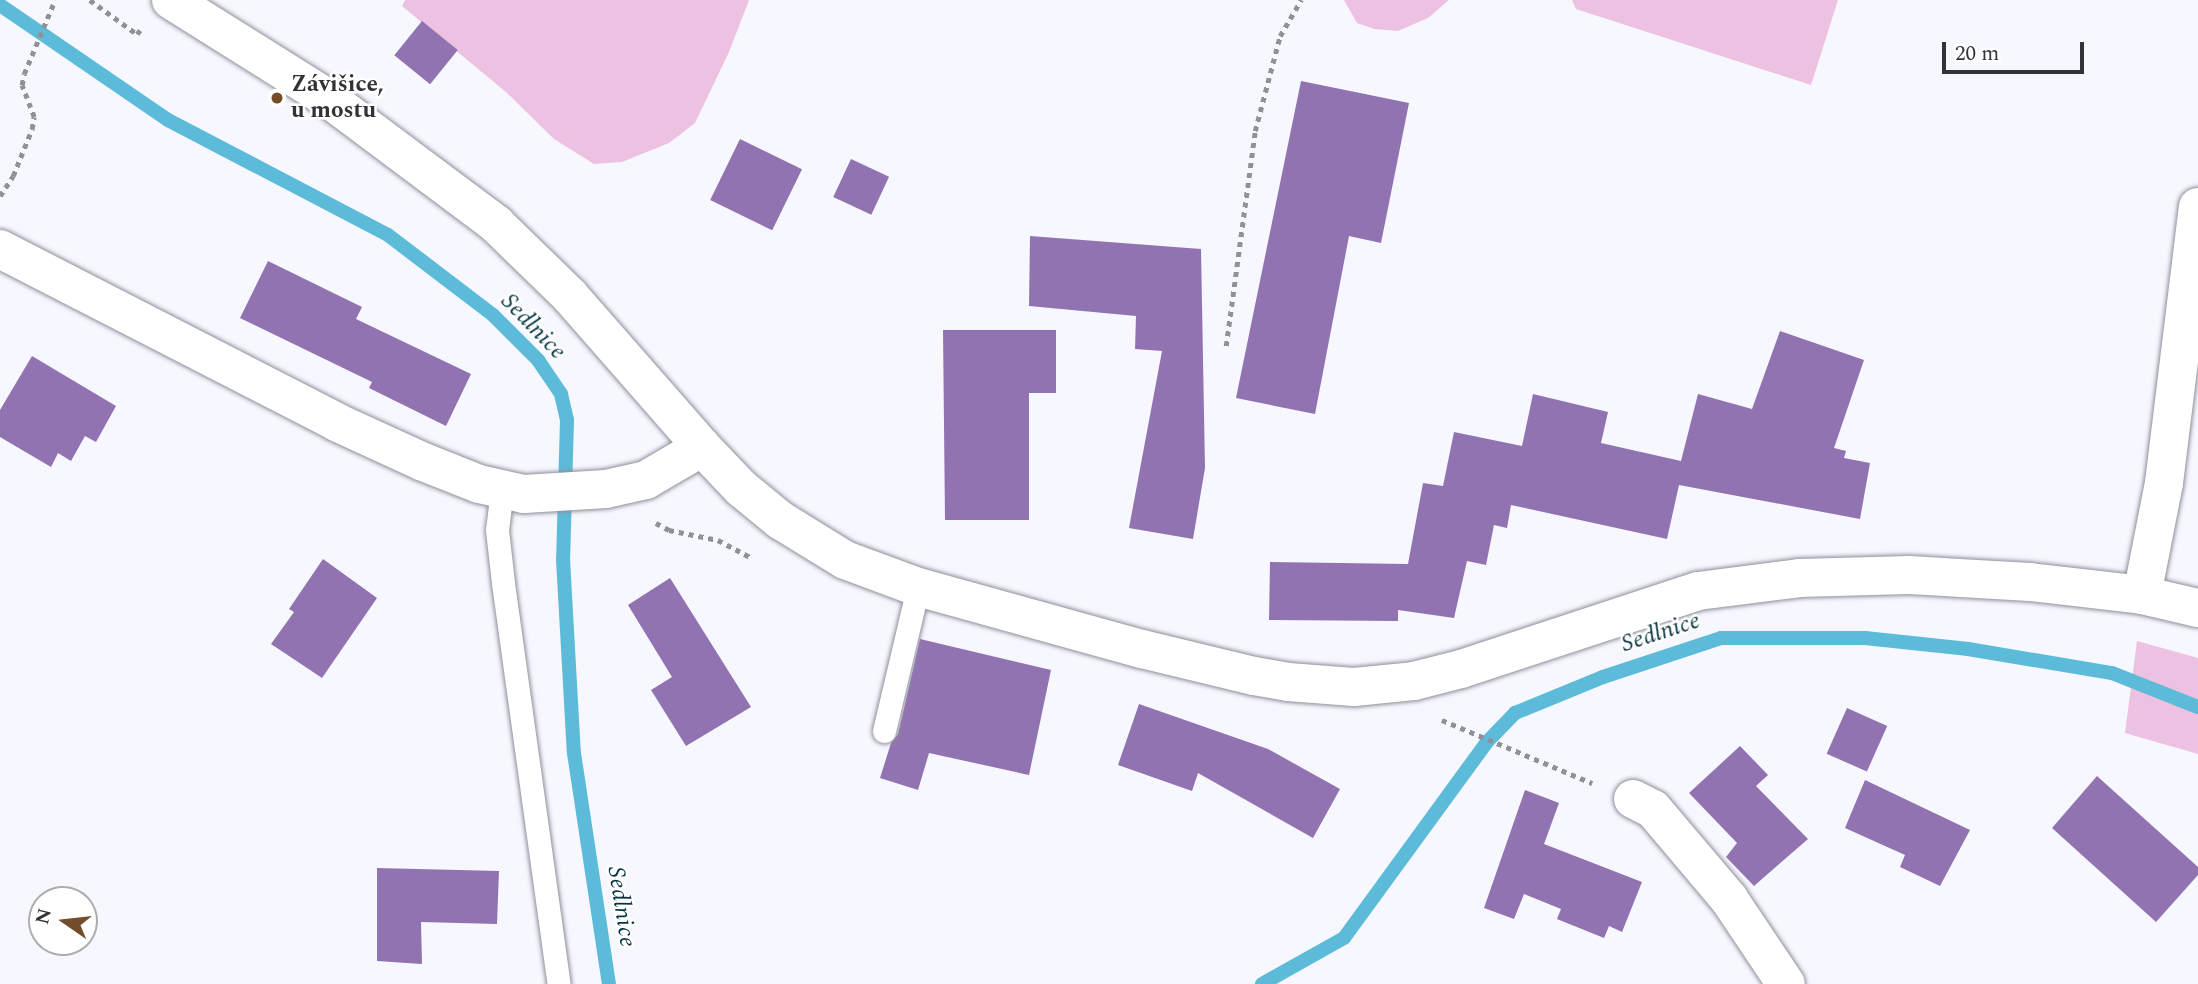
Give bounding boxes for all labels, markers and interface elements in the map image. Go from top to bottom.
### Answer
scale bar [1946,28,2088,72]
text: 20 m [1955,38,1999,70]
place label: Závišice, u mostu [291,71,384,125]
marker: Závišice, u mostu [269,90,285,106]
water label: Sedlnice [494,288,572,366]
water label: Sedlnice [1618,607,1704,659]
water label: Sedlnice [600,865,642,949]
north arrow [28,886,98,956]
text: N [28,905,60,927]

